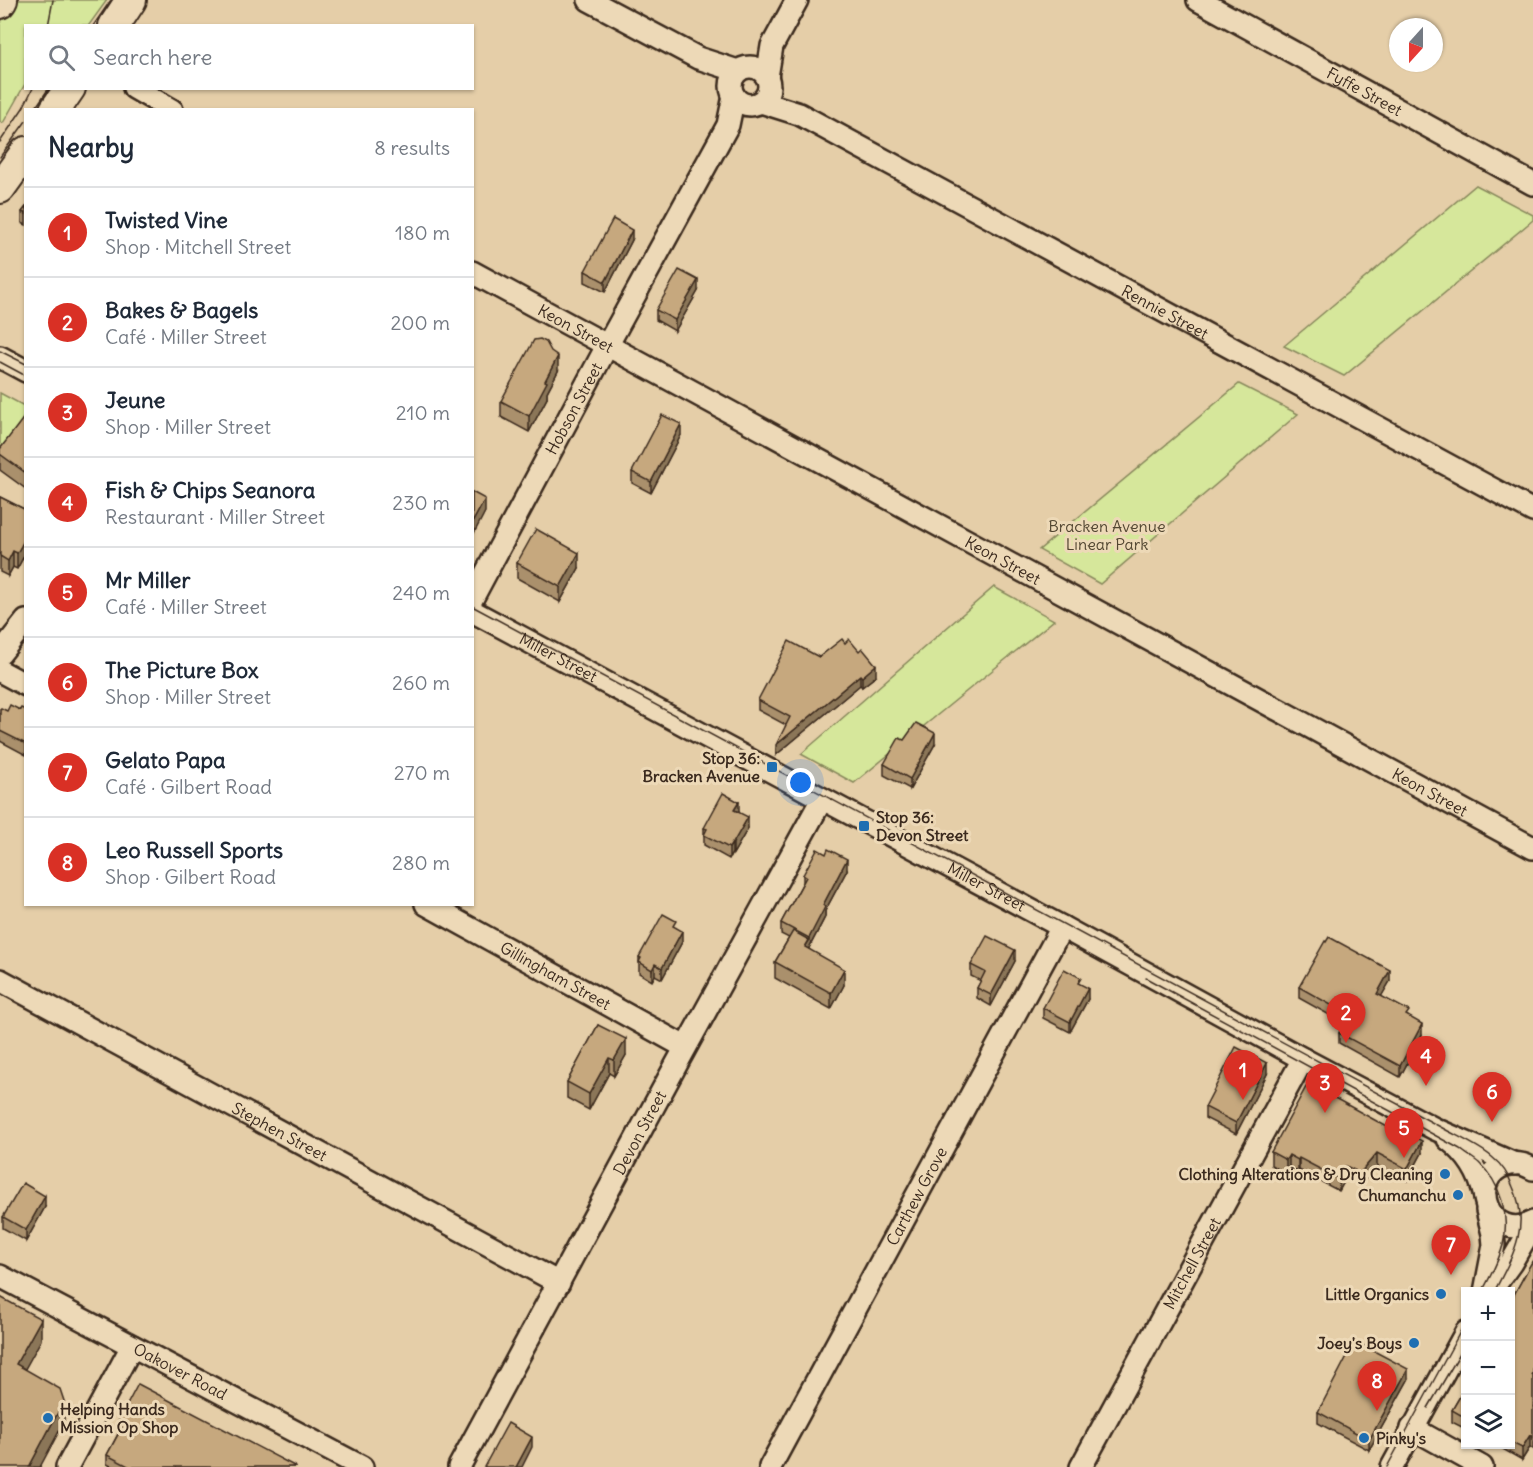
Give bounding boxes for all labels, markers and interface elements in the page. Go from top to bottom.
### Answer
north arrow [1389,18,1443,72]
search box [24,24,474,90]
icon: search [45,41,78,74]
text: Search here [93,43,212,71]
street label: Fyffe Street [1323,63,1406,120]
text: Nearby [48,131,134,164]
text: 8 results [374,135,450,160]
text: Twisted Vine [105,206,228,234]
text: 1 [64,220,71,245]
text: 180 m [395,220,450,245]
text: Shop · Mitchell Street [105,234,291,259]
street label: Rennie Street [1118,280,1212,344]
text: Bakes & Bagels [105,296,258,324]
street label: Keon Street [534,300,617,357]
text: 2 [62,310,73,335]
text: 200 m [390,310,450,335]
text: Café · Miller Street [105,324,267,349]
street label: Hobson Street [541,358,607,458]
text: Jeune [105,386,165,414]
text: 3 [62,400,73,425]
text: 210 m [396,400,450,425]
text: Shop · Miller Street [105,414,271,439]
text: Fish & Chips Seanora [105,476,315,504]
text: 4 [62,490,73,515]
text: 230 m [392,490,450,515]
text: Restaurant · Miller Street [105,504,325,529]
park label: Bracken Avenue Linear Park [1048,516,1166,554]
street label: Keon Street [962,532,1045,589]
text: Mr Miller [105,566,190,594]
text: 5 [62,580,73,605]
text: 240 m [392,580,450,605]
text: Café · Miller Street [105,594,267,619]
street label: Miller Street [516,628,601,687]
text: The Picture Box [105,656,259,684]
text: 6 [62,670,73,695]
text: 260 m [392,670,450,695]
text: Shop · Miller Street [105,684,271,709]
text: Gelato Papa [105,746,226,774]
place label: Stop 36: Bracken Avenue [643,748,760,786]
text: 7 [63,760,72,785]
text: 270 m [394,760,450,785]
marker: Stop 36: Bracken Avenue [765,760,779,774]
street label: Keon Street [1389,763,1472,821]
your location [786,768,815,797]
text: Café · Gilbert Road [105,774,272,799]
place label: Stop 36: Devon Street [876,807,969,845]
marker: Stop 36: Devon Street [857,819,871,833]
text: Leo Russell Sports [105,836,283,864]
text: 8 [62,850,73,875]
text: 280 m [392,850,450,875]
street label: Miller Street [944,858,1030,916]
text: Shop · Gilbert Road [105,864,276,889]
street label: Gillingham Street [497,937,615,1014]
pin: 2 [1326,994,1366,1043]
pin: 4 [1406,1036,1446,1086]
pin: 1 [1224,1050,1262,1100]
pin: 3 [1306,1064,1344,1113]
pin: 6 [1472,1072,1512,1122]
street label: Devon Street [609,1087,671,1178]
street label: Stephen Street [229,1098,331,1166]
pin: 5 [1384,1108,1424,1158]
street label: Carthew Grove [882,1143,951,1249]
place label: Clothing Alterations & Dry Cleaning [1179,1164,1433,1185]
marker: Clothing Alterations & Dry Cleaning [1438,1167,1452,1181]
place label: Chumanchu [1358,1185,1447,1205]
marker: Chumanchu [1451,1188,1465,1202]
street label: Mitchell Street [1159,1213,1225,1313]
pin: 7 [1432,1226,1470,1275]
place label: Little Organics [1325,1284,1429,1305]
marker: Little Organics [1434,1287,1448,1301]
map controls [1461,1287,1515,1449]
button: + [1461,1287,1515,1341]
place label: Joey's Boys [1317,1333,1402,1354]
marker: Joey's Boys [1407,1336,1421,1350]
street label: Oakover Road [130,1338,231,1404]
button: − [1461,1341,1515,1395]
pin: 8 [1358,1362,1396,1411]
button: layers [1461,1395,1515,1449]
place label: Helping Hands Mission Op Shop [60,1399,178,1438]
marker: Helping Hands Mission Op Shop [41,1411,55,1425]
place label: Pinky's [1376,1428,1426,1449]
marker: Pinky's [1357,1431,1371,1445]

